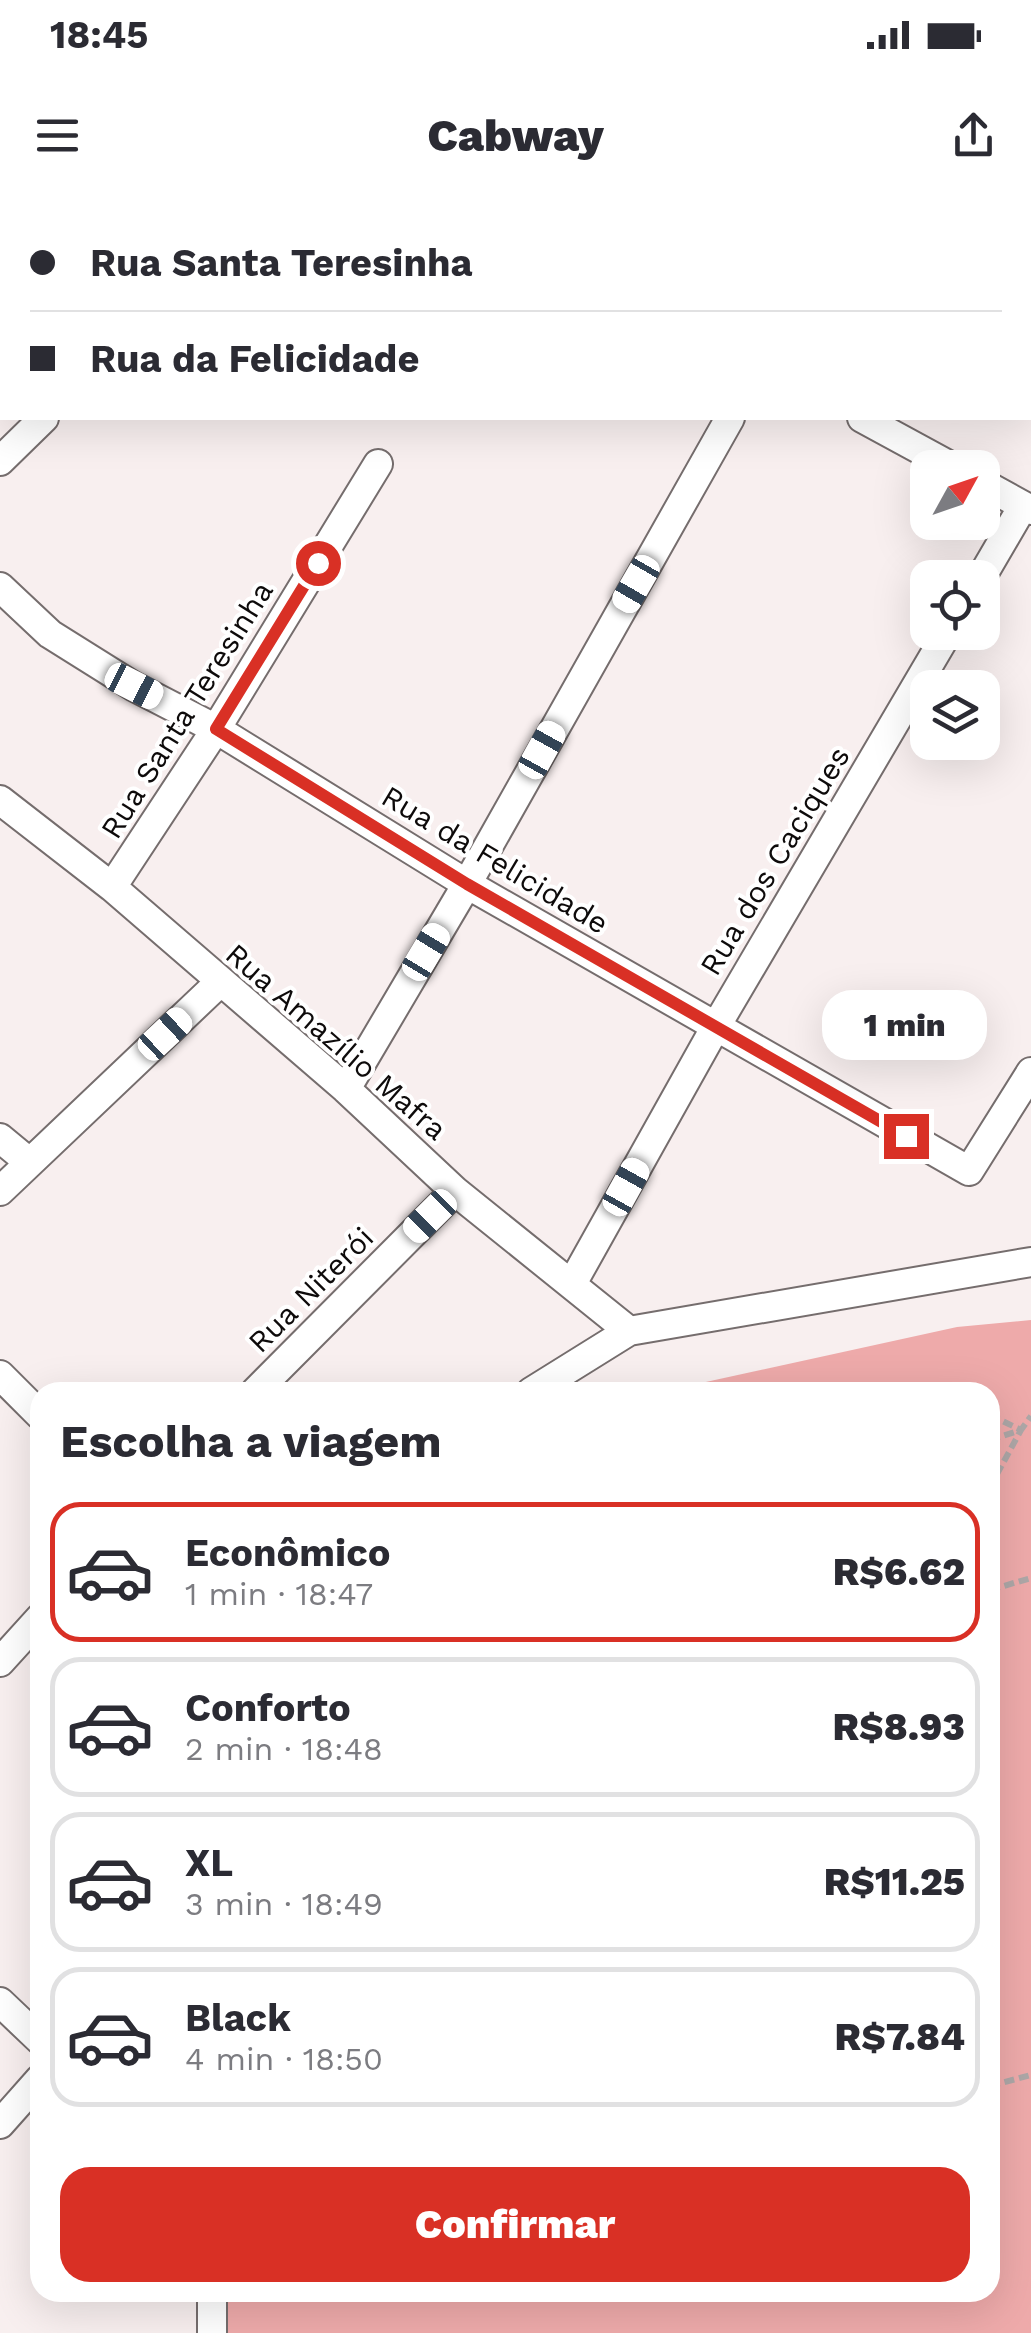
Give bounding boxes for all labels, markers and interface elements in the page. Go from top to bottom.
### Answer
text: 18:45 [50,13,148,57]
icon: menu [30,108,85,163]
icon: share [946,108,1001,163]
text: Cabway [427,109,604,162]
text: Rua Santa Teresinha [90,241,473,285]
text: Rua da Felicidade [90,337,419,381]
north arrow [910,450,1000,540]
map controls [910,450,1000,760]
route start [296,541,341,586]
car [608,551,664,617]
button: locate [910,560,1000,650]
street label: Rua Santa Teresinha [93,575,280,845]
car [100,659,168,713]
button: layers [910,670,1000,760]
car [514,716,570,784]
street label: Rua dos Caciques [693,740,857,981]
street label: Rua da Felicidade [376,778,615,941]
car [398,919,454,985]
street label: Rua Amazílio Mafra [219,936,454,1147]
callout: 1 min [824,991,988,1061]
car [133,1003,197,1065]
text: 1 min [863,1006,946,1044]
route end [884,1114,929,1159]
car [598,1153,654,1221]
car [398,1184,462,1248]
street label: Rua Niterói [241,1220,380,1359]
text: Escolha a viagem [60,1415,442,1468]
icon: car [65,1527,155,1617]
text: Econômico [185,1531,390,1575]
text: R$6.62 [833,1550,965,1594]
text: 1 min · 18:47 [185,1575,373,1613]
icon: car [65,1682,155,1772]
text: Conforto [185,1686,351,1730]
text: R$8.93 [833,1705,965,1749]
text: 2 min · 18:48 [185,1730,383,1768]
icon: car [65,1837,155,1927]
text: XL [185,1841,233,1885]
text: R$11.25 [824,1860,965,1904]
text: 3 min · 18:49 [185,1885,383,1923]
icon: car [65,1992,155,2082]
text: Black [185,1996,291,2040]
text: R$7.84 [835,2015,965,2059]
text: 4 min · 18:50 [185,2040,383,2078]
button: Confirmar [60,2167,970,2282]

